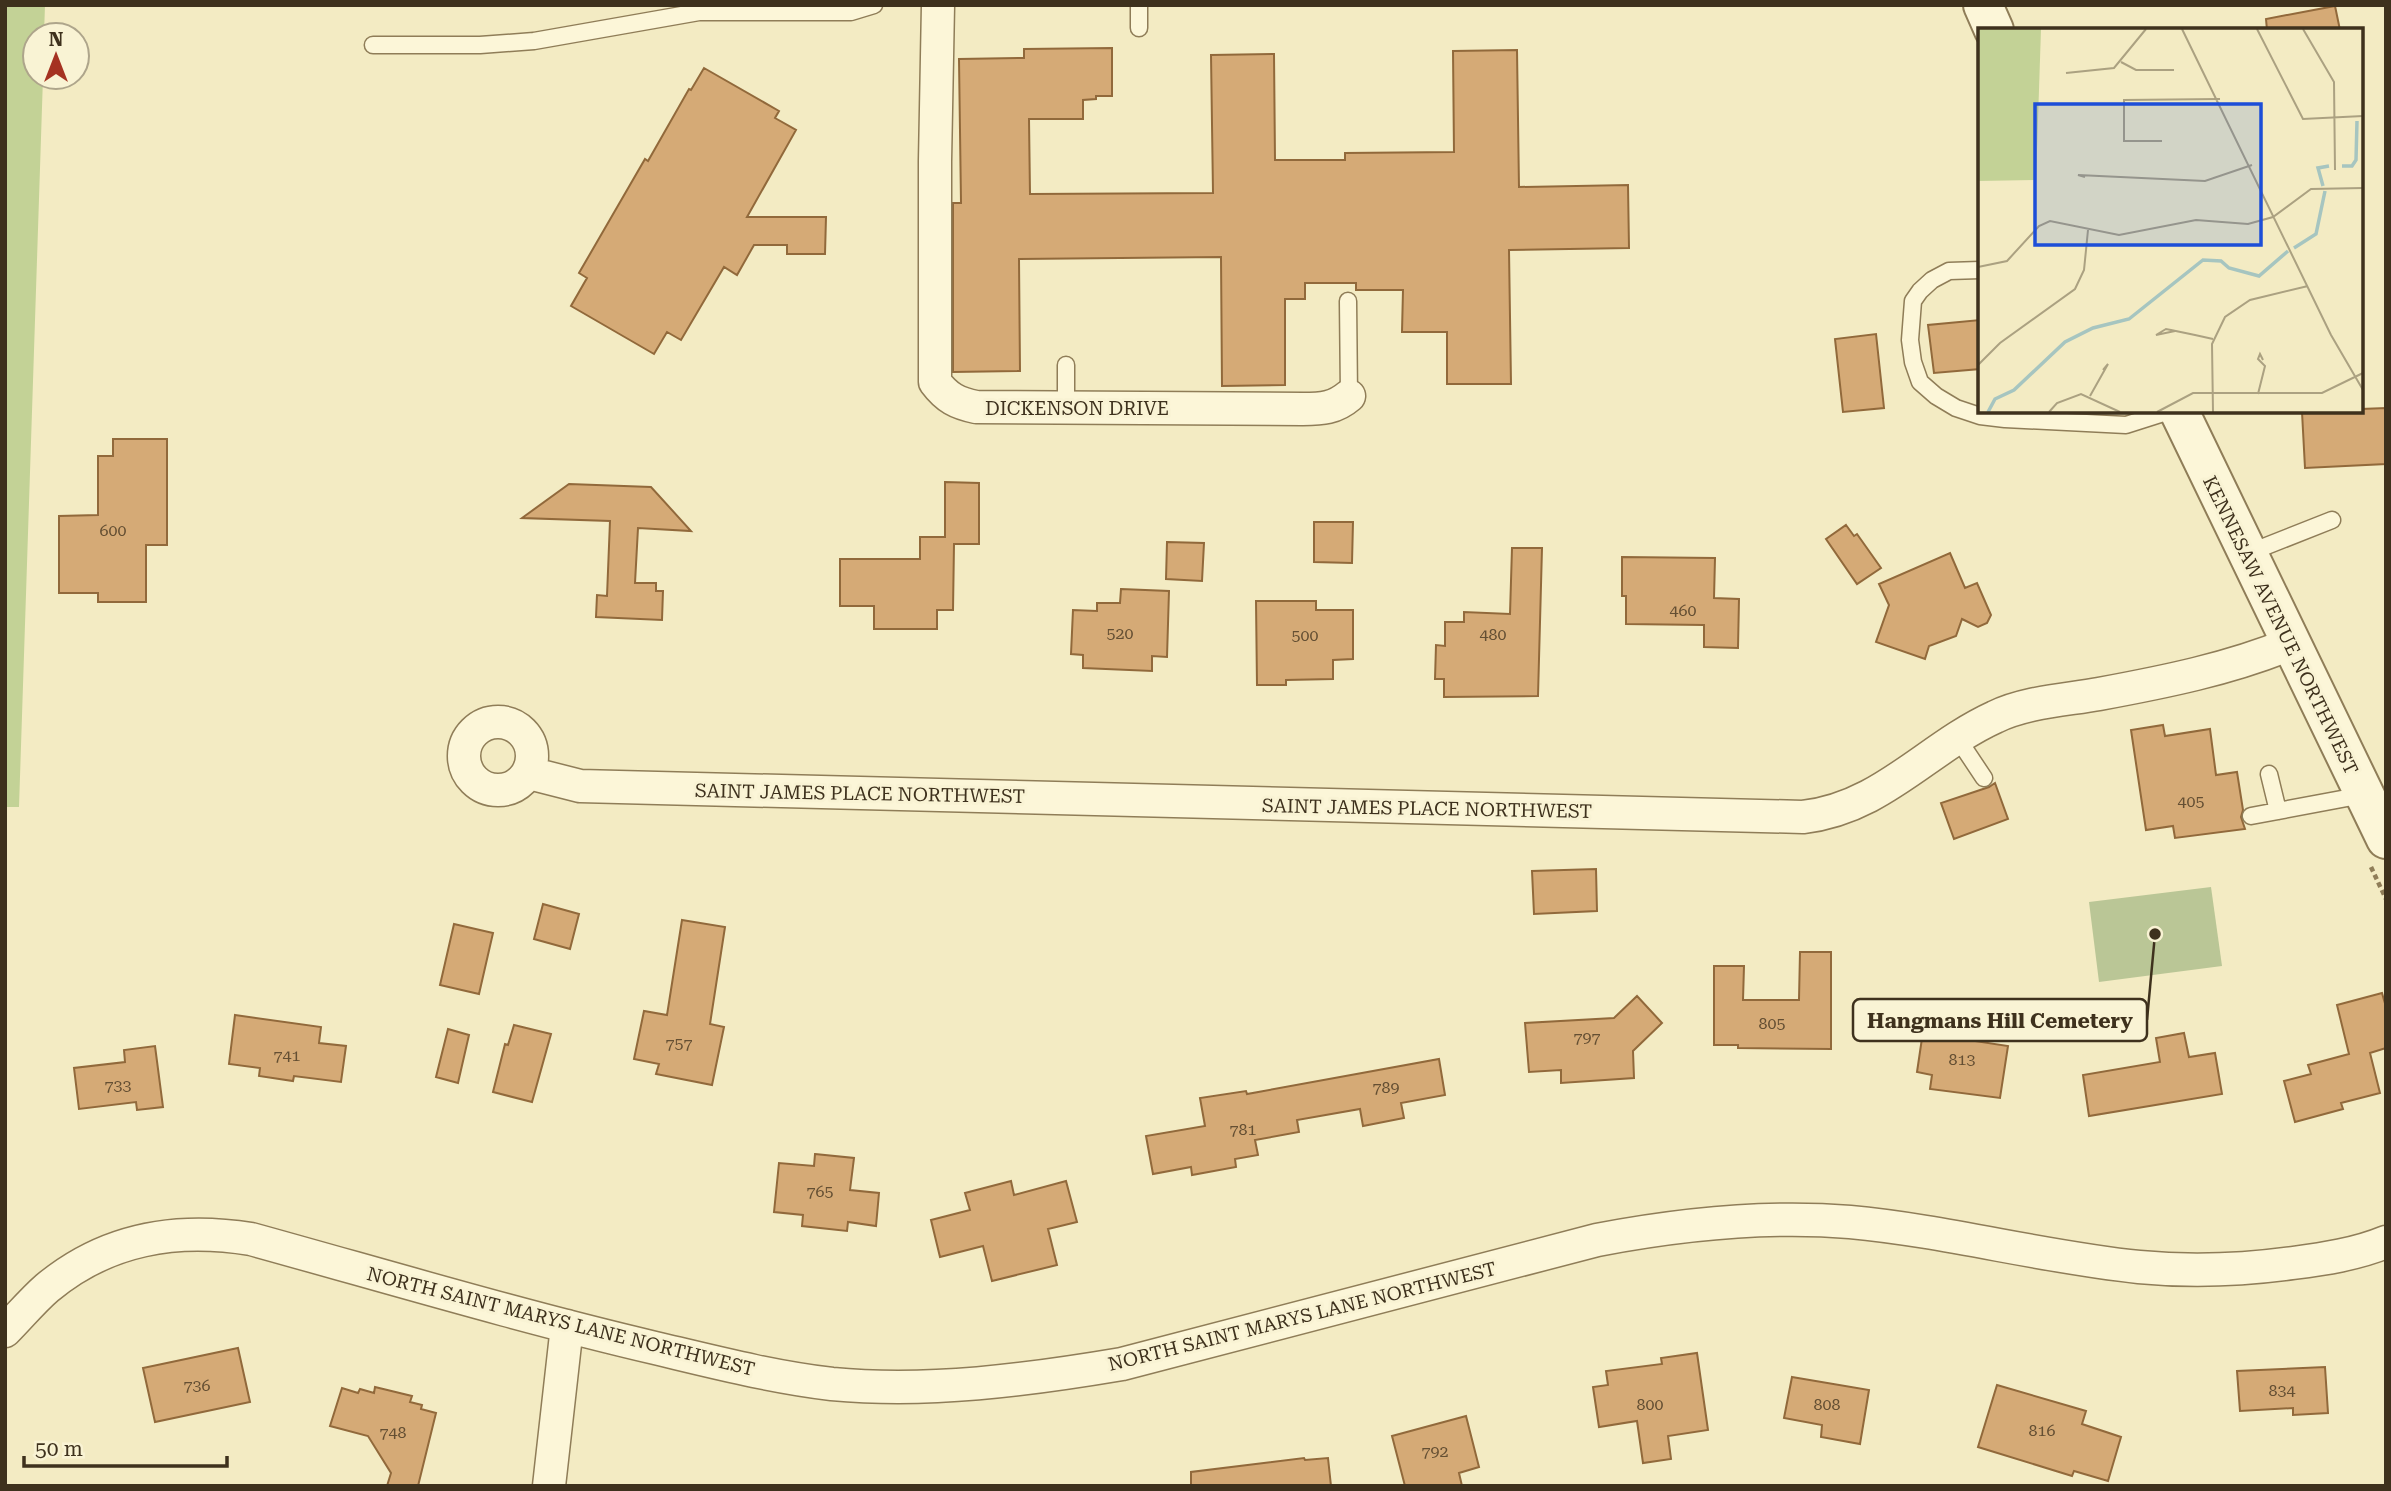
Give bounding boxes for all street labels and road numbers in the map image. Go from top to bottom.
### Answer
street label: DICKENSON DRIVE [985,397,1169,420]
street label: KENNESAW AVENUE NORTHWEST [2198,472,2363,778]
street label: SAINT JAMES PLACE NORTHWEST [695,779,1025,808]
street label: SAINT JAMES PLACE NORTHWEST [1262,794,1592,823]
street label: NORTH SAINT MARYS LANE NORTHWEST [1106,1257,1499,1376]
street label: NORTH SAINT MARYS LANE NORTHWEST [364,1262,757,1381]

